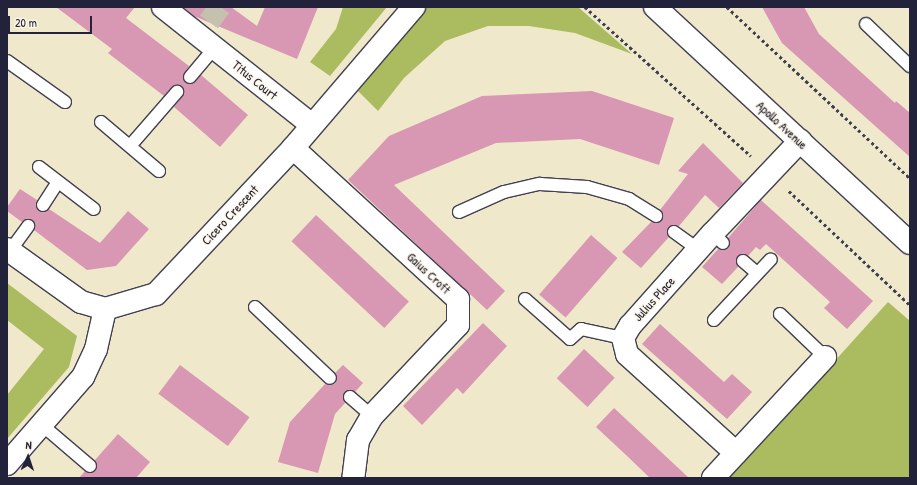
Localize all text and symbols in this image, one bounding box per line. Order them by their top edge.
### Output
scale bar [10,8,94,34]
text: 20 m [15,14,37,31]
street label: Titus Court [229,57,281,103]
street label: Apollo Avenue [753,97,811,153]
street label: Cicero Crescent [198,182,262,248]
street label: Gaius Croft [404,249,454,297]
street label: Julius Place [630,273,678,325]
north arrow [8,437,48,477]
text: N [25,438,32,452]

